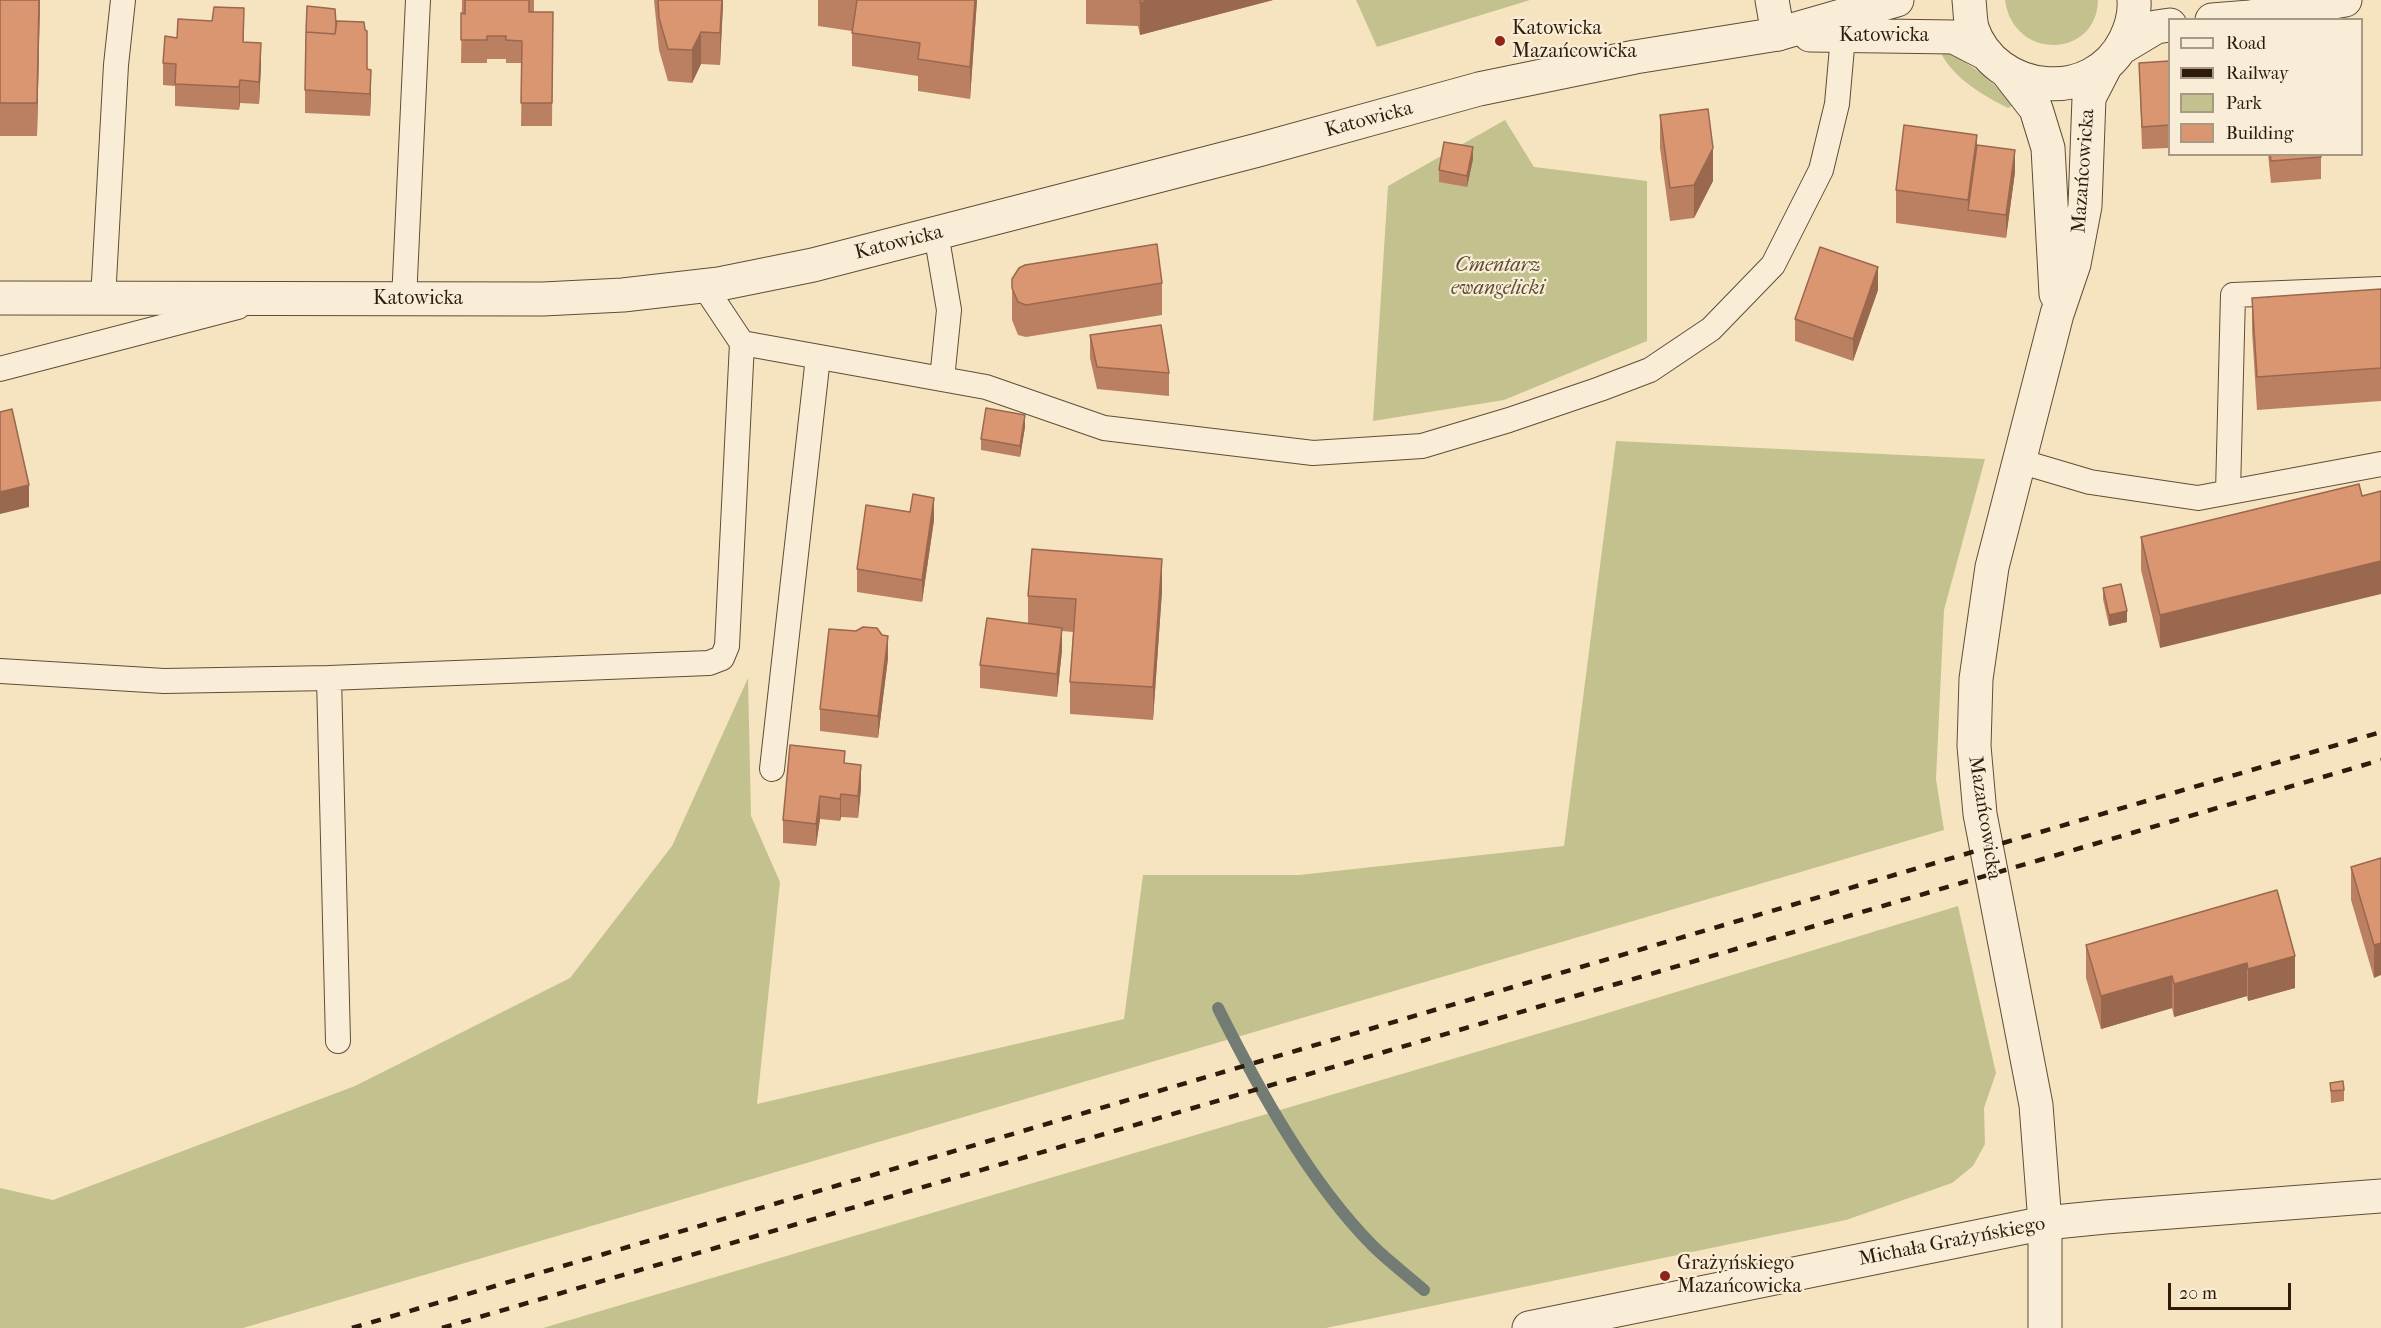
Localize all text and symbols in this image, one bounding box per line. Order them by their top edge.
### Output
place label: Katowicka Mazańcowicka [1512,17,1637,64]
legend [2168,18,2363,156]
street label: Katowicka [1839,24,1929,48]
text: Road [2226,33,2266,54]
marker: Katowicka Mazańcowicka [1493,34,1507,48]
text: Railway [2226,63,2289,84]
text: Park [2226,93,2262,114]
street label: Katowicka [1323,97,1415,143]
street label: Mazańcowicka [2068,108,2100,234]
text: Building [2226,123,2293,144]
street label: Katowicka [853,220,945,266]
park label: Cmentarz ewangelicki [1451,254,1545,301]
street label: Katowicka [373,287,463,311]
street label: Mazańcowicka [1962,755,2006,881]
street label: Michała Grażyńskiego [1857,1212,2047,1272]
place label: Grażyńskiego Mazańcowicka [1677,1252,1802,1299]
marker: Grażyńskiego Mazańcowicka [1658,1269,1672,1283]
scale bar [2171,1271,2294,1309]
text: 20 m [2179,1283,2217,1304]

